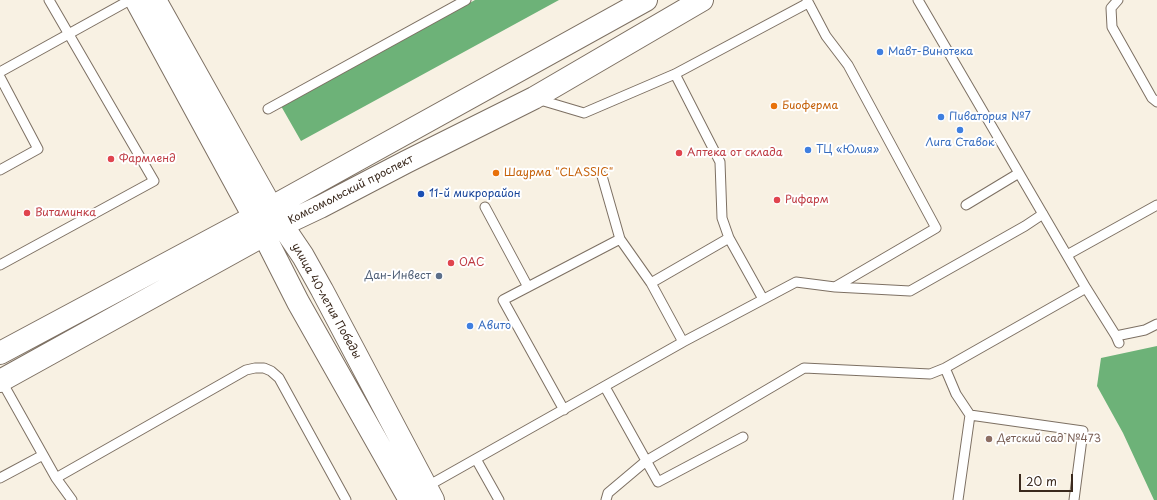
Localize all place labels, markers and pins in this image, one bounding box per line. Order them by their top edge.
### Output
place label: Мавт-Винотека [888,45,973,59]
marker: Мавт-Винотека [875,47,885,57]
place label: Биоферма [782,99,838,113]
marker: Биоферма [769,101,779,111]
place label: Пиватория №7 [949,110,1031,124]
marker: Пиватория №7 [936,112,946,122]
marker: Лига Ставок [955,125,965,135]
place label: Лига Ставок [925,136,995,150]
place label: ТЦ «Юлия» [816,143,879,157]
marker: ТЦ «Юлия» [803,145,813,155]
place label: Аптека от склада [687,146,783,160]
marker: Аптека от склада [674,148,684,158]
place label: Фармленд [119,152,176,166]
marker: Фармленд [106,154,116,164]
place label: Шаурма "CLASSIC" [504,166,613,180]
marker: Шаурма "CLASSIC" [491,168,501,178]
place label: 11-й микрорайон [429,187,520,201]
marker: 11-й микрорайон [416,189,426,199]
place label: Рифарм [785,193,829,207]
marker: Рифарм [772,195,782,205]
place label: Витаминка [35,206,96,220]
marker: Витаминка [22,208,32,218]
place label: ОАС [459,256,484,270]
marker: ОАС [446,258,456,268]
place label: Дан-Инвест [365,269,431,283]
marker: Дан-Инвест [434,271,444,281]
place label: Авито [478,319,511,333]
marker: Авито [465,321,475,331]
place label: Детский сад №473 [997,432,1101,446]
marker: Детский сад №473 [984,434,994,444]

